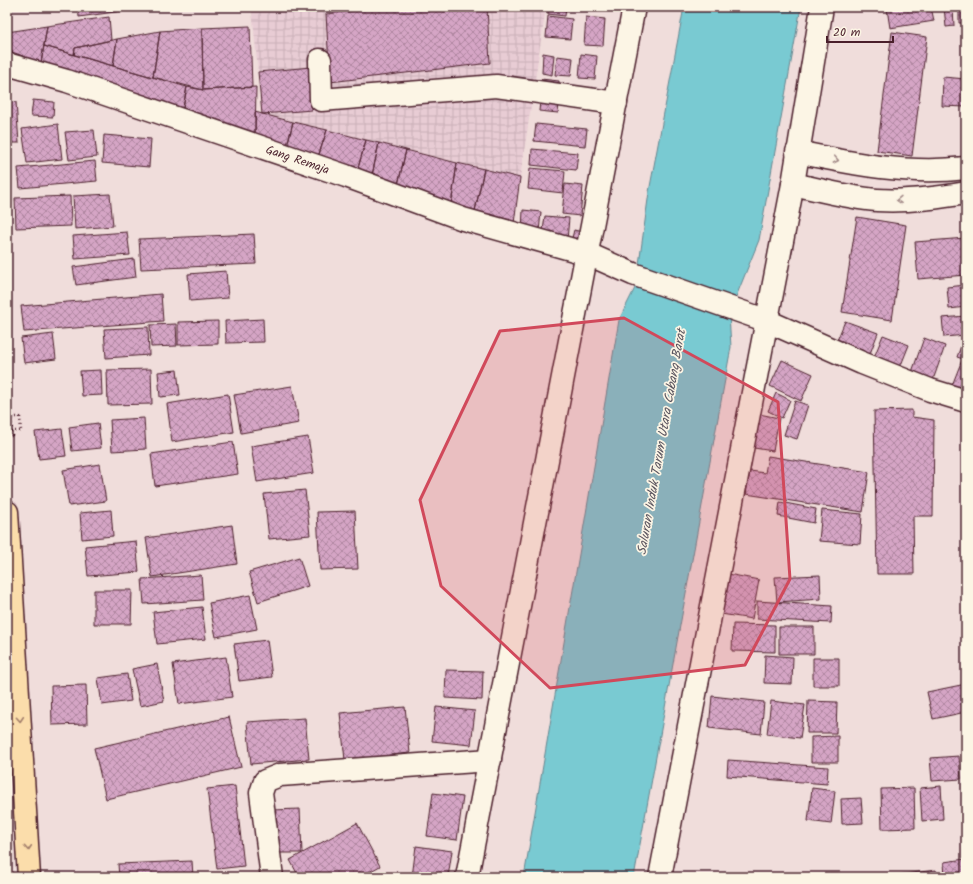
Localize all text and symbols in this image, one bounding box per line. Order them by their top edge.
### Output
scale bar [827,18,893,44]
text: 20 m [833,23,861,42]
street label: Gang Remaja [263,140,332,179]
one-way arrow [833,155,839,163]
one-way arrow [896,196,902,204]
water label: Saluran Induk Tarum Utara Cabang Barat [632,326,693,556]
one-way arrow [15,716,24,722]
one-way arrow [23,845,32,851]

